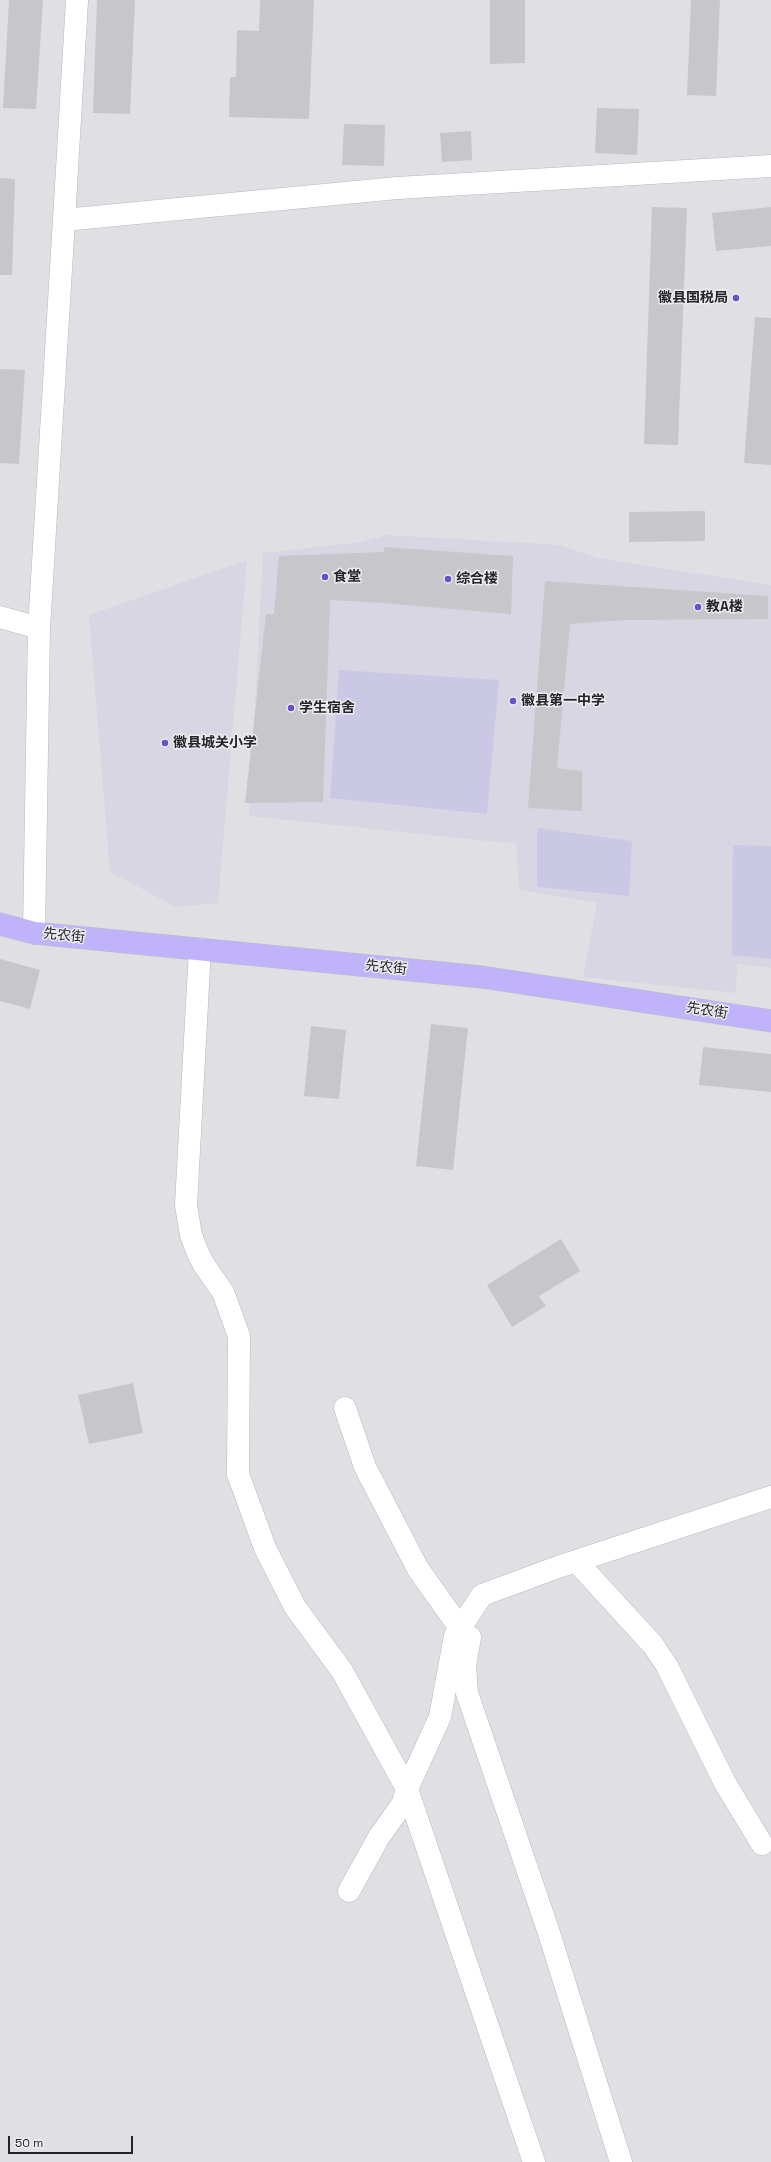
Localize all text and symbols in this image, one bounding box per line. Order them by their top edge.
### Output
place label: 徽县国税局 [658,290,728,306]
marker: 徽县国税局 [731,293,741,303]
place label: 食堂 [333,569,361,585]
place label: 综合楼 [456,571,498,587]
marker: 食堂 [320,572,330,582]
marker: 综合楼 [443,574,453,584]
place label: 教A楼 [706,599,743,615]
marker: 教A楼 [693,602,703,612]
place label: 徽县第一中学 [521,693,605,709]
marker: 徽县第一中学 [508,696,518,706]
place label: 学生宿舍 [299,700,355,716]
marker: 学生宿舍 [286,703,296,713]
place label: 徽县城关小学 [173,735,257,751]
marker: 徽县城关小学 [160,738,170,748]
street label: 先农街 [42,925,86,947]
street label: 先农街 [364,957,408,979]
street label: 先农街 [685,999,729,1023]
scale bar [10,2128,135,2154]
text: 50 m [15,2135,43,2151]

